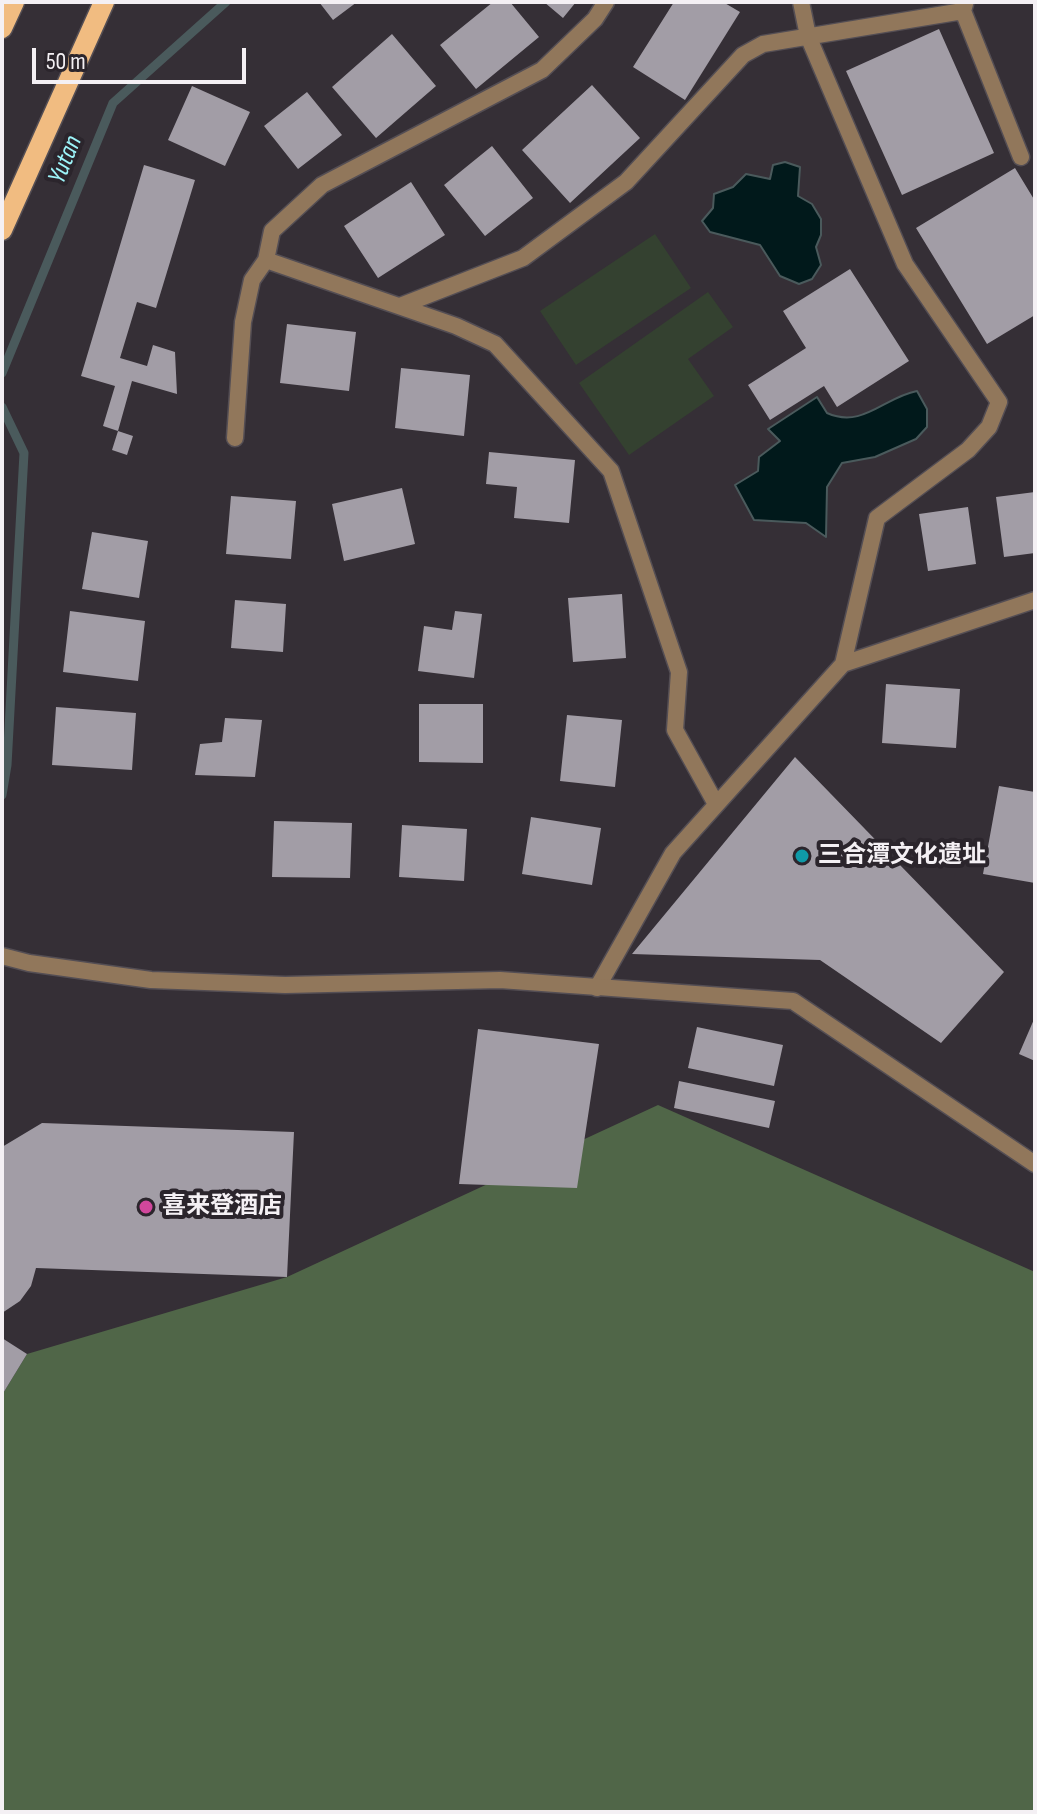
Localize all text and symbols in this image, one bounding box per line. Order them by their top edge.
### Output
scale bar [36,32,250,82]
text: 50 m [46,47,86,76]
water label: Yutan [42,131,90,189]
place label: 三合潭文化遗址 [818,842,986,870]
marker: 三合潭文化遗址 [793,847,811,865]
place label: 喜来登酒店 [162,1193,282,1221]
marker: 喜来登酒店 [137,1198,155,1216]

